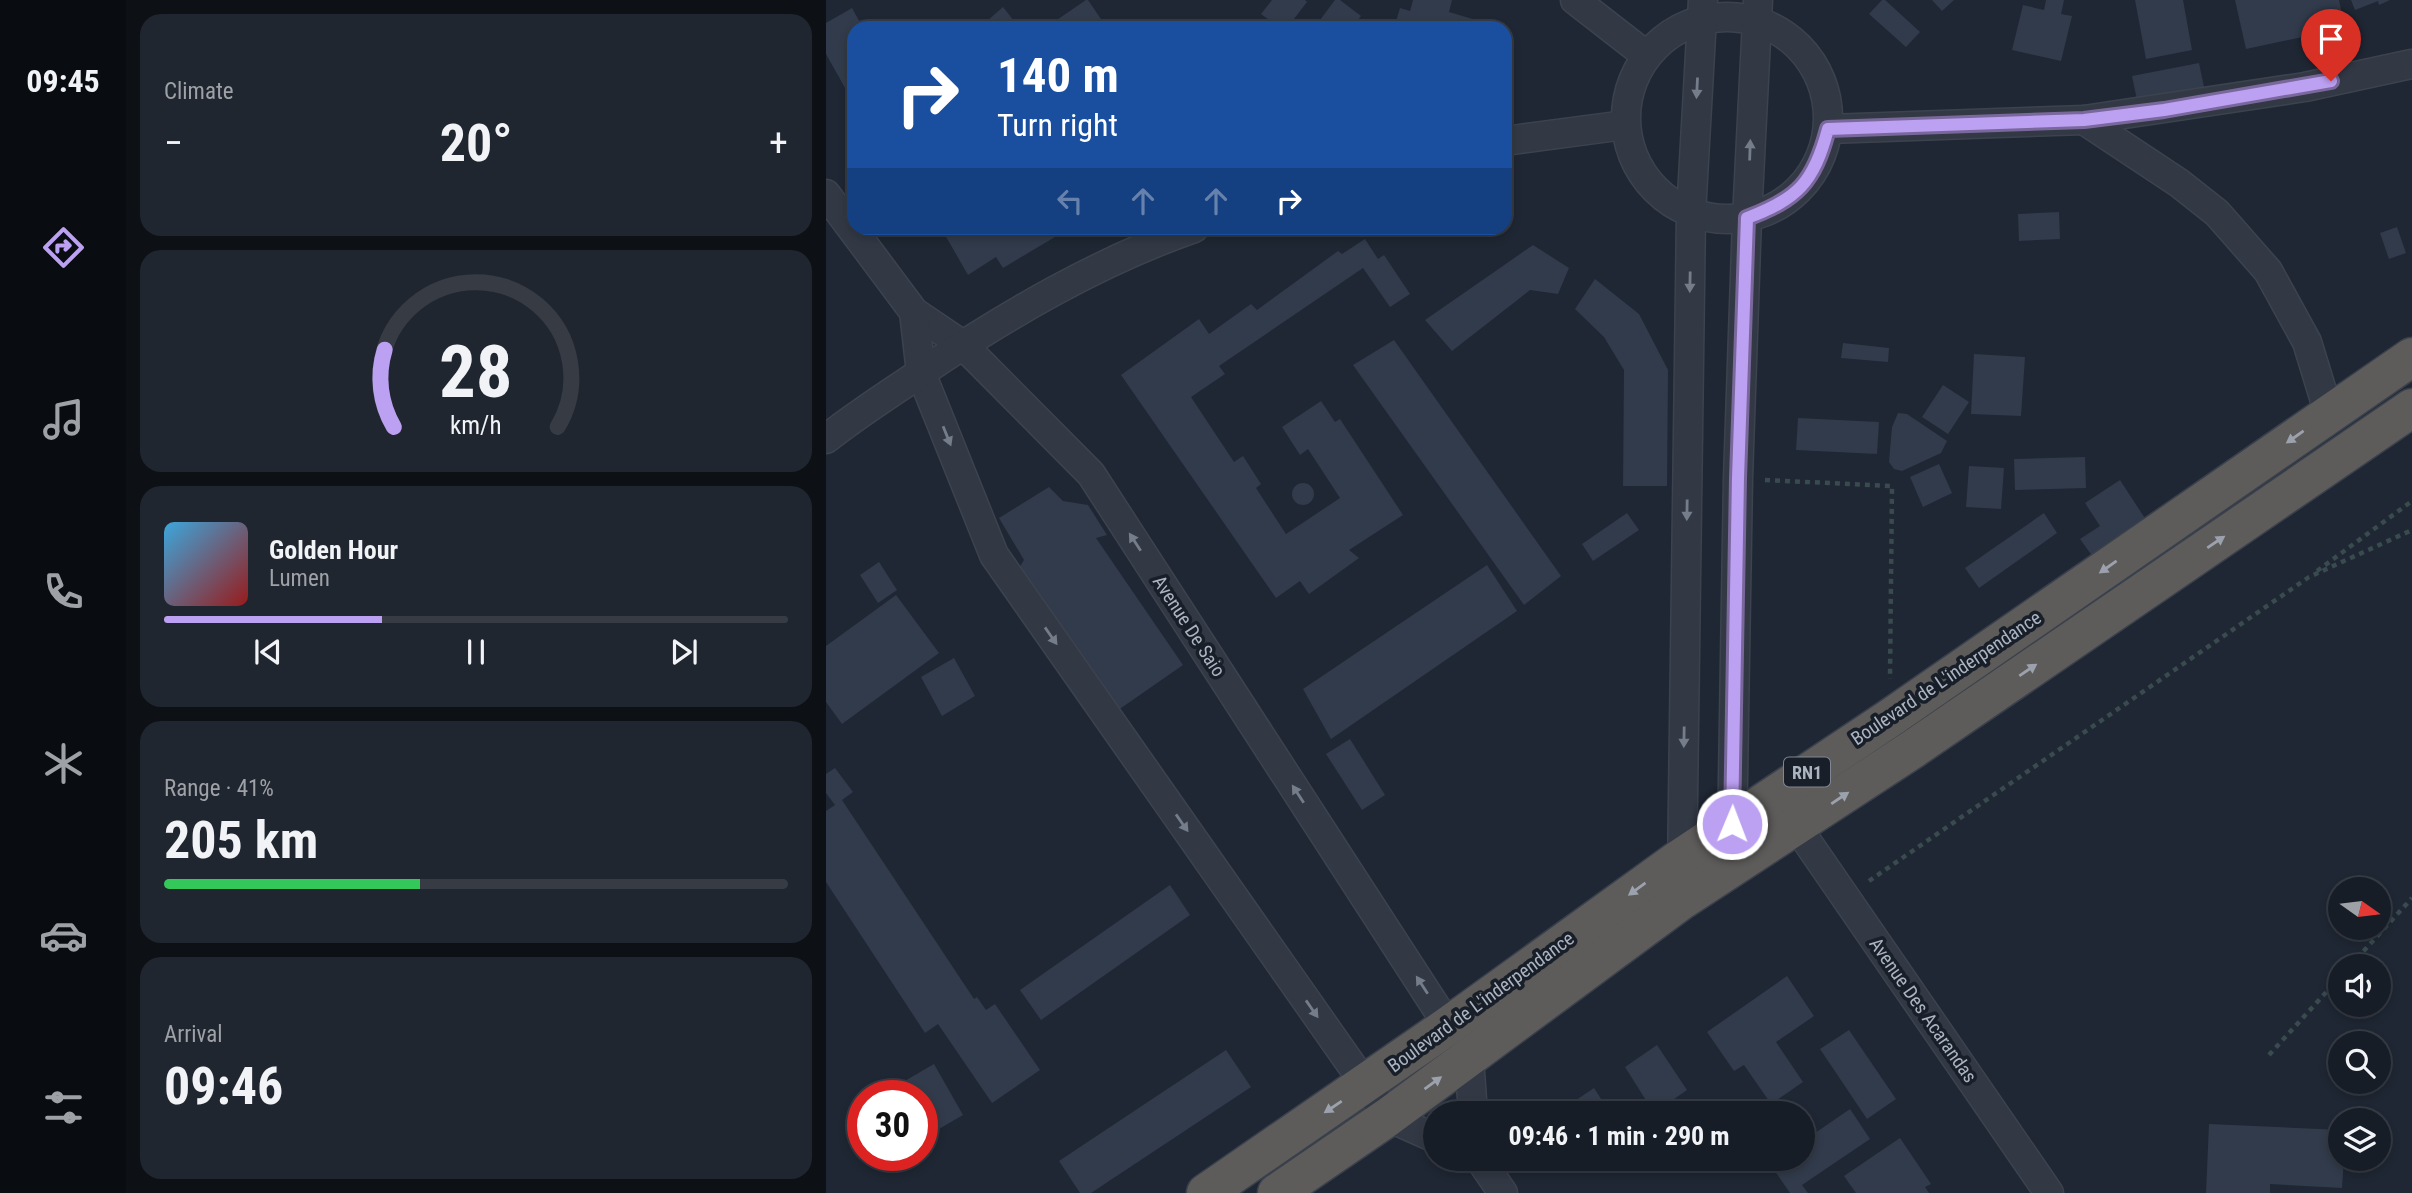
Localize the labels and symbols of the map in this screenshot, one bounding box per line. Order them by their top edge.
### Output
pin [2301,9,2361,81]
one-way arrow [1692,78,1703,100]
one-way arrow [1745,139,1756,161]
one-way arrow [1684,272,1696,294]
one-way arrow [941,426,952,447]
one-way arrow [2286,430,2304,444]
one-way arrow [1681,499,1693,521]
one-way arrow [1128,532,1141,551]
one-way arrow [2207,535,2225,549]
one-way arrow [2099,560,2117,574]
street label: Avenue De Saio [1148,571,1230,681]
street label: Boulevard de L'inderpendance [1847,606,2046,750]
one-way arrow [1044,627,1058,645]
one-way arrow [2019,663,2037,677]
one-way arrow [1678,727,1689,749]
road number: RN1 [1784,758,1830,786]
one-way arrow [1292,785,1305,804]
position arrow [1695,787,1769,861]
one-way arrow [1830,792,1849,805]
one-way arrow [1175,814,1189,832]
north arrow [2328,877,2390,940]
one-way arrow [1628,882,1647,896]
street label: Boulevard de L'inderpendance [1383,927,1579,1077]
street label: Avenue Des Acarandas [1864,933,1982,1087]
one-way arrow [1415,976,1428,995]
one-way arrow [1305,1000,1319,1018]
one-way arrow [1424,1077,1442,1091]
speed limit sign: 30 [847,1080,938,1171]
one-way arrow [1323,1100,1342,1113]

